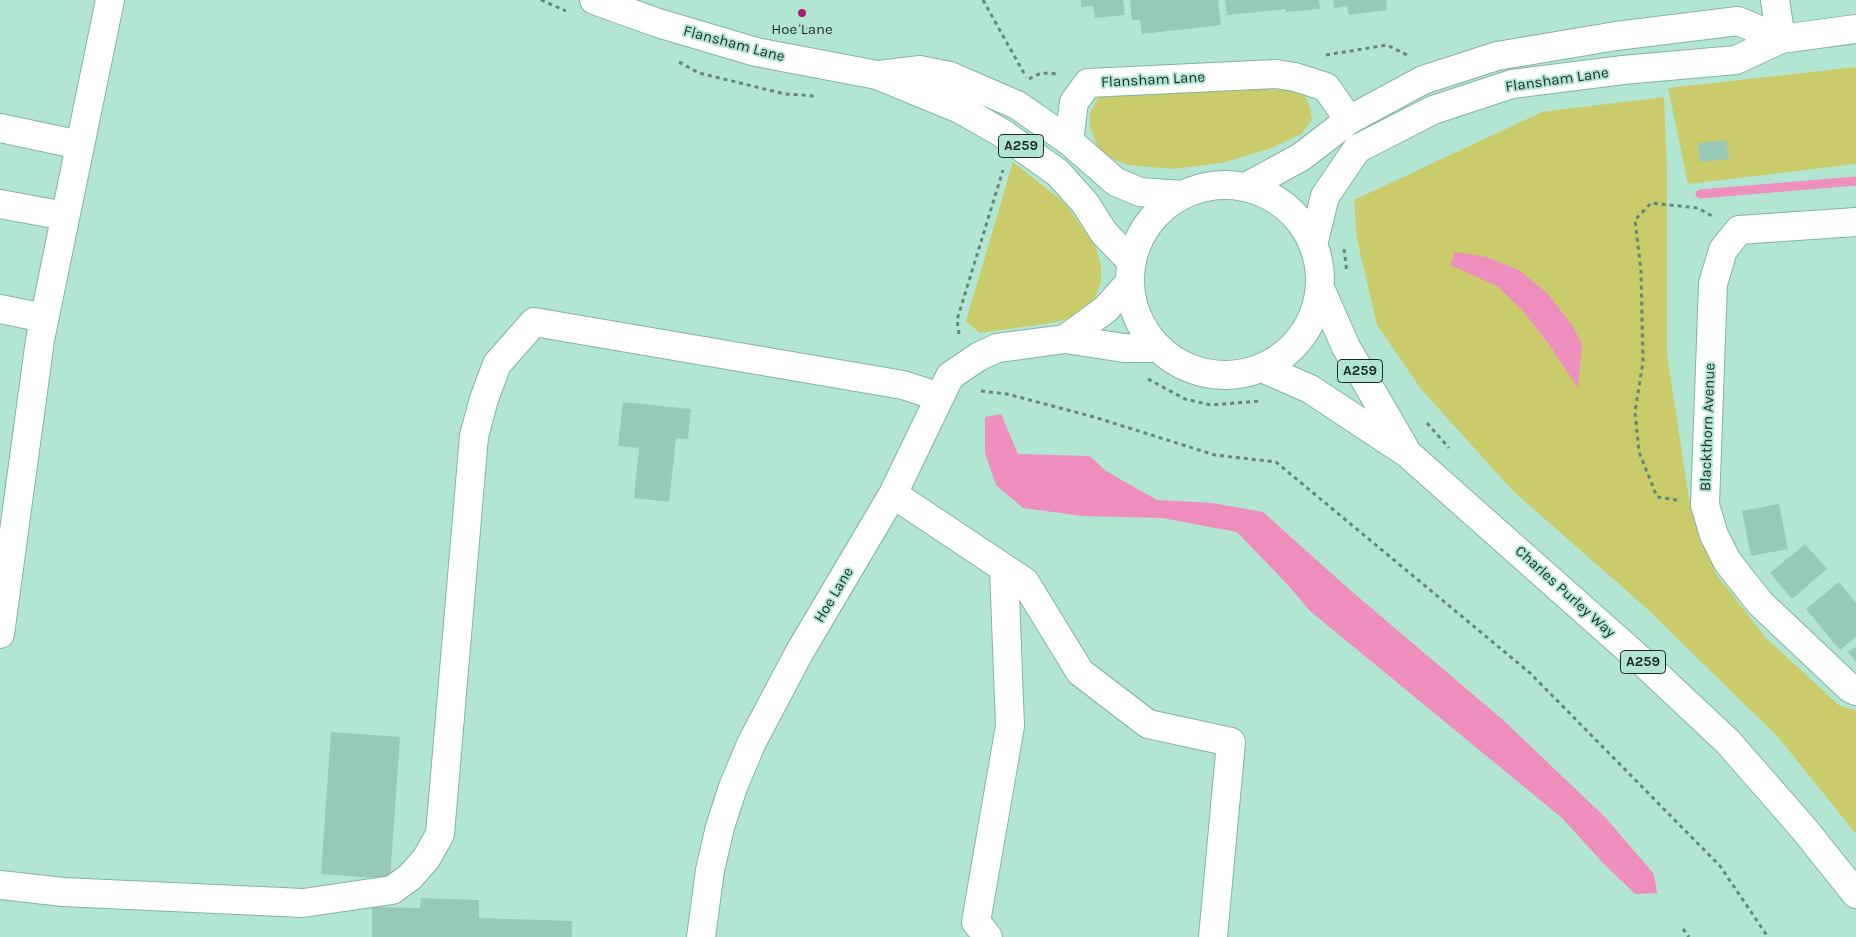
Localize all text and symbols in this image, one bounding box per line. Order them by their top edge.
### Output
marker: Hoe Lane [796,7,808,19]
place label: Hoe Lane [771,21,833,39]
street label: Flansham Lane [681,22,787,66]
street label: Flansham Lane [1504,64,1610,96]
street label: Flansham Lane [1101,68,1205,92]
road number: A259 [998,134,1044,158]
road number: A259 [1338,360,1382,382]
street label: Blackthorn Avenue [1697,363,1719,491]
street label: Charles Purley Way [1511,542,1619,642]
street label: Hoe Lane [810,564,858,626]
road number: A259 [1620,650,1666,674]

